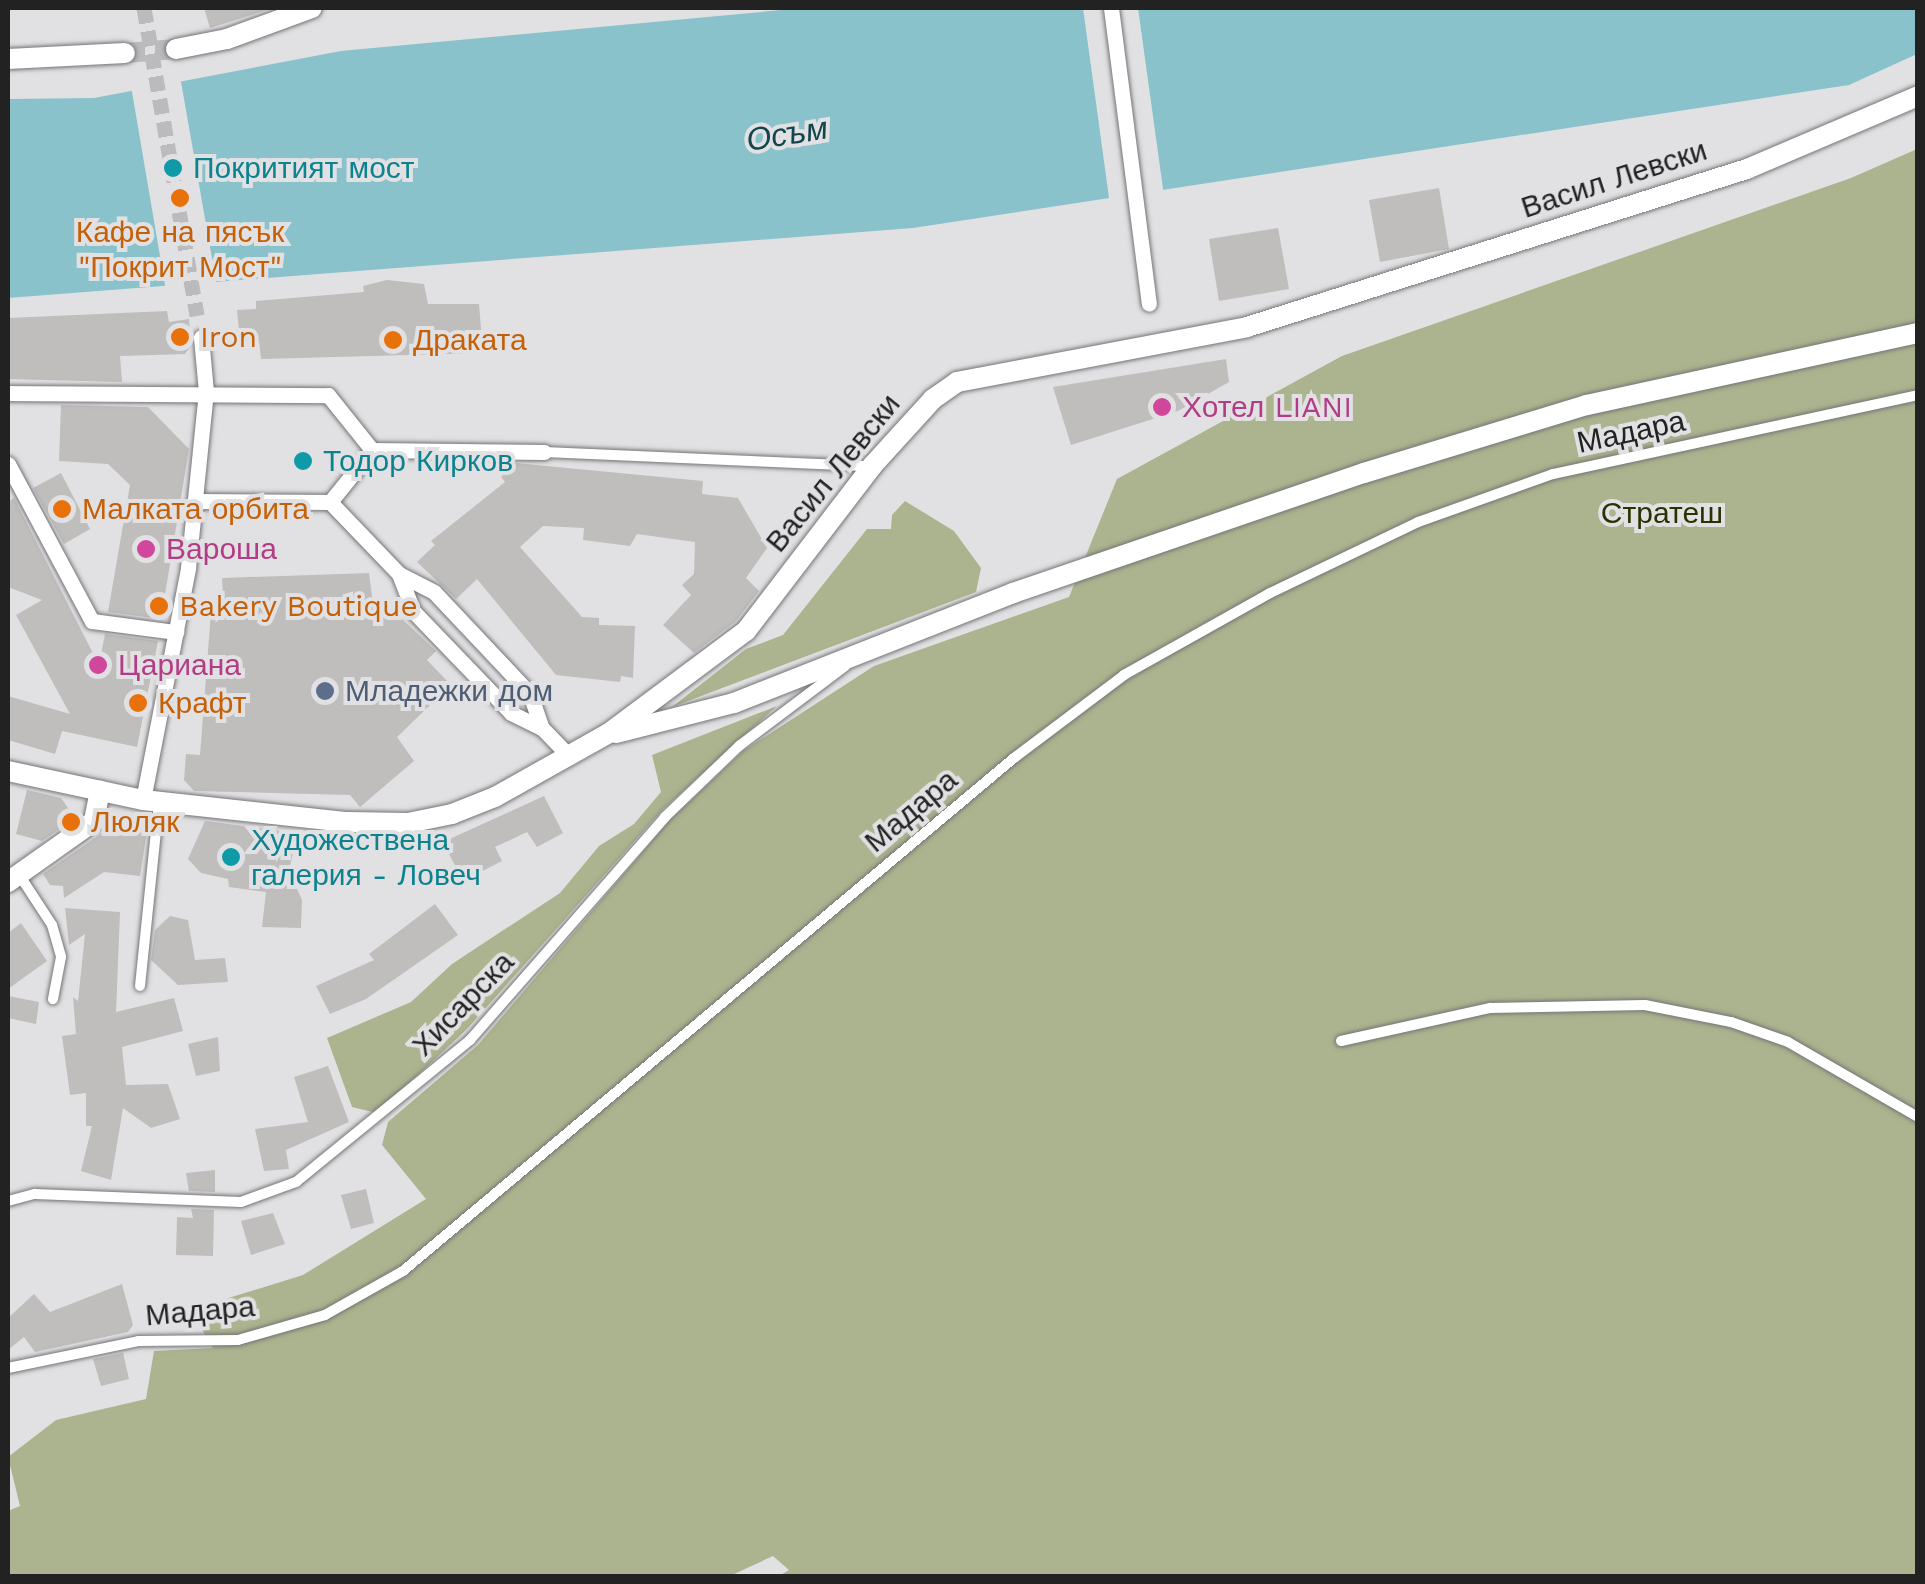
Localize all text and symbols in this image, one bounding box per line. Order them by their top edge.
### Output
water label: Осъм [744,109,830,159]
street label: Васил Левски [1517,132,1711,226]
place label: Покритият мост [193,150,415,186]
marker: Покритият мост [162,157,184,179]
marker: Кафе на пясък "Покрит Мост" [169,187,191,209]
place label: Кафе на пясък "Покрит Мост" [76,214,284,284]
place label: Iron [200,319,257,355]
place label: Драката [413,322,527,358]
marker: Iron [169,326,191,348]
marker: Драката [382,329,404,351]
street label: Васил Левски [758,387,908,559]
place label: Хотел LIANI [1182,389,1352,425]
marker: Хотел LIANI [1151,396,1173,418]
street label: Мадара [1574,403,1688,461]
place label: Тодор Кирков [323,443,513,479]
marker: Тодор Кирков [292,450,314,472]
place label: Малката орбита [82,491,309,527]
park label: Стратеш [1601,495,1723,531]
marker: Малката орбита [51,498,73,520]
place label: Вароша [166,531,277,567]
marker: Вароша [135,538,157,560]
place label: Bakery Boutique [179,588,419,624]
marker: Bakery Boutique [148,595,170,617]
place label: Цариана [118,647,241,683]
marker: Цариана [87,654,109,676]
place label: Младежки дом [345,673,553,709]
marker: Младежки дом [314,680,336,702]
place label: Крафт [158,685,247,721]
marker: Крафт [127,692,149,714]
street label: Мадара [857,762,965,860]
place label: Люляк [91,804,179,840]
marker: Люляк [60,811,82,833]
place label: Художествена галерия - Ловеч [251,822,481,892]
marker: Художествена галерия - Ловеч [220,846,242,868]
street label: Хисарска [405,945,521,1063]
street label: Мадара [144,1288,256,1334]

